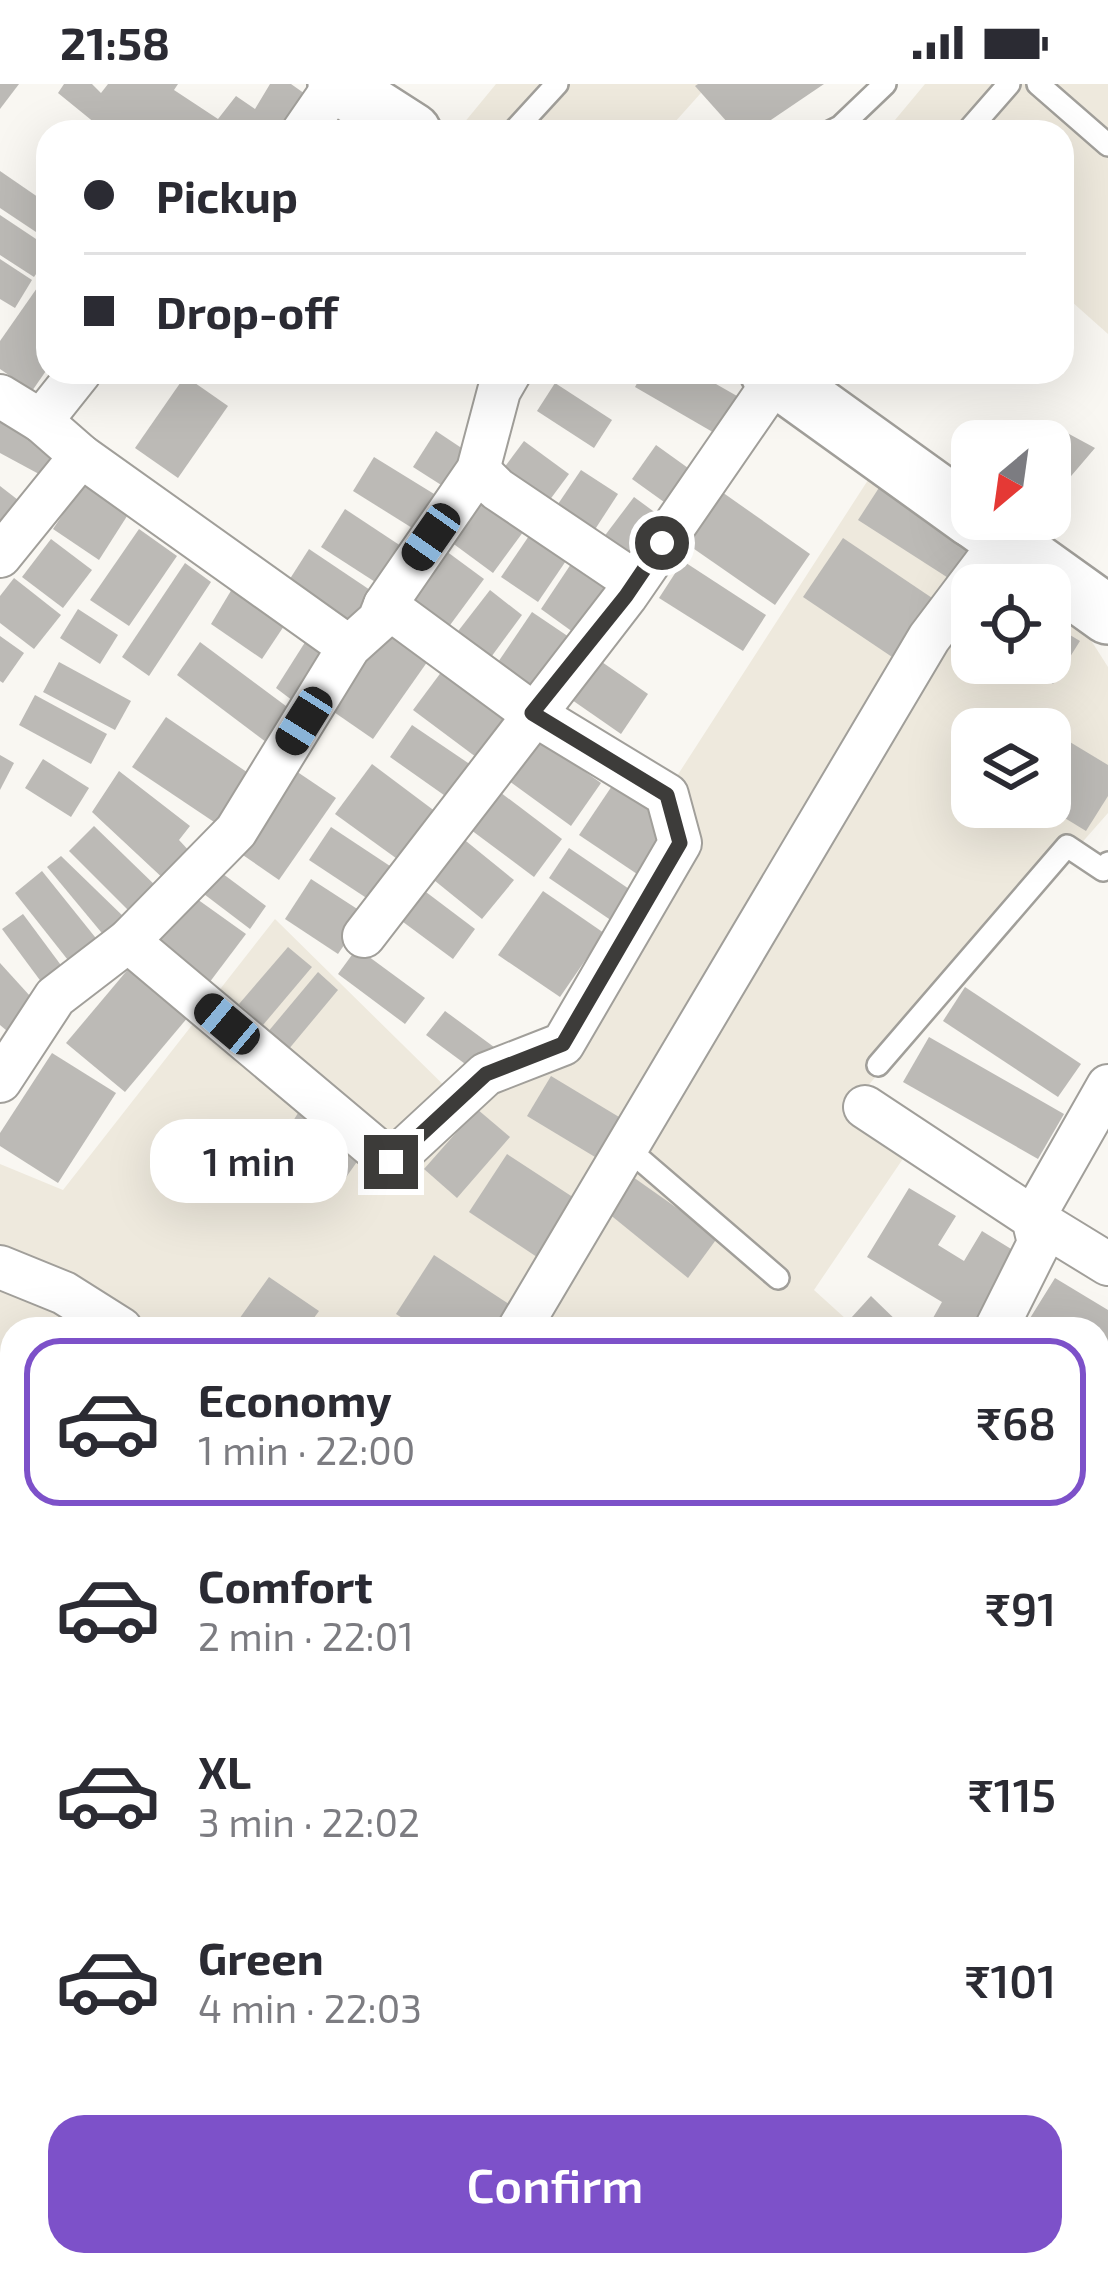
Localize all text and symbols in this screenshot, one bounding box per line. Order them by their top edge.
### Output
text: 21:58 [60,15,170,69]
text: Pickup [156,168,298,222]
text: Drop-off [156,284,338,338]
north arrow [951,420,1071,540]
map controls [951,420,1071,828]
car [396,497,466,577]
route start [635,516,689,570]
button: locate [951,564,1071,684]
car [270,681,338,761]
button: layers [951,708,1071,828]
car [188,987,266,1061]
callout: 1 min [151,1120,349,1204]
route end [364,1135,418,1189]
text: 1 min [203,1137,295,1184]
icon: car [54,1368,162,1476]
text: Economy [198,1372,392,1426]
text: ₹68 [976,1395,1056,1449]
text: 1 min · 22:00 [198,1426,415,1473]
icon: car [54,1554,162,1662]
text: Comfort [198,1558,373,1612]
text: ₹91 [985,1581,1056,1635]
text: 2 min · 22:01 [198,1612,414,1659]
icon: car [54,1740,162,1848]
text: XL [198,1744,251,1798]
text: ₹115 [968,1767,1056,1821]
text: 3 min · 22:02 [198,1798,420,1845]
icon: car [54,1926,162,2034]
text: Green [198,1930,324,1984]
text: ₹101 [964,1953,1056,2007]
text: 4 min · 22:03 [198,1984,422,2031]
button: Confirm [48,2115,1062,2253]

